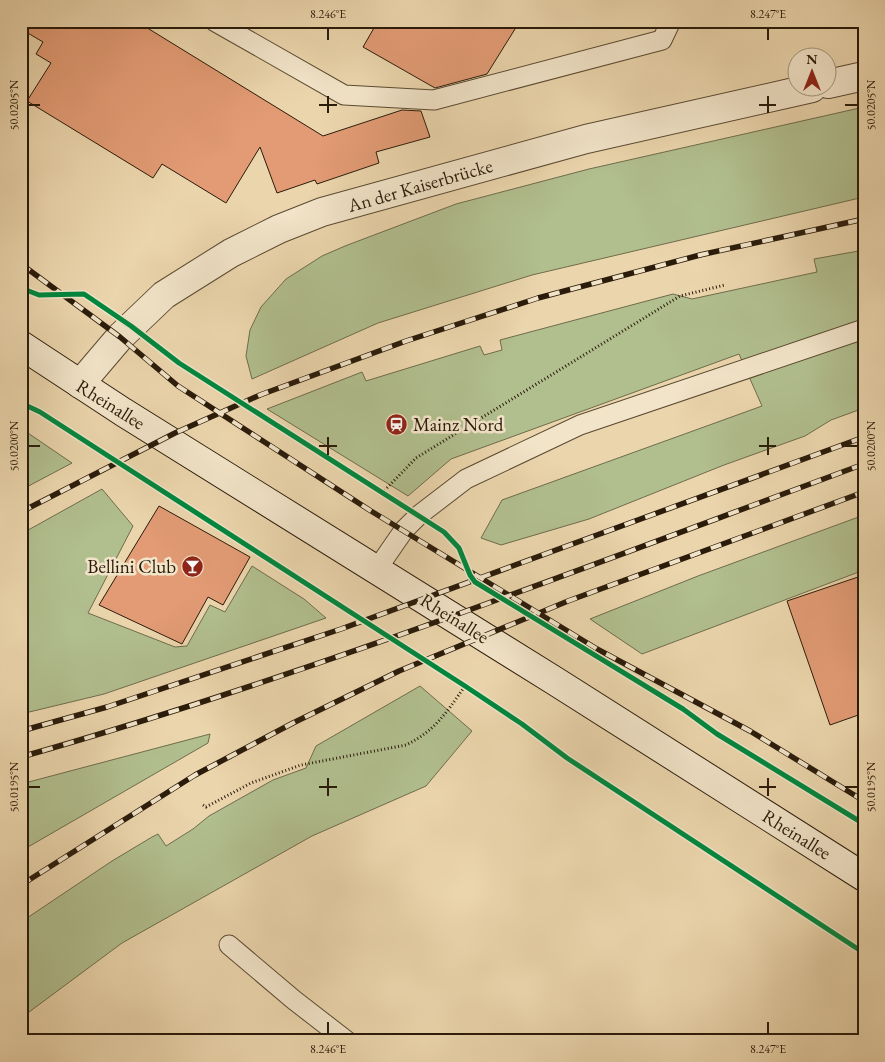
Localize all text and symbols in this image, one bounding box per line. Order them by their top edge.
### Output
text: 8.246°E [310,6,346,22]
text: 8.247°E [750,6,786,22]
north arrow [788,48,838,98]
text: N [806,50,818,68]
text: 50.0205°N [6,79,22,130]
text: 50.0205°N [863,79,879,130]
street label: An der Kaiserbrücke [344,153,495,218]
street label: Rheinallee [72,373,150,435]
station icon: Mainz Nord [385,412,409,436]
place label: Mainz Nord [413,412,504,437]
text: 50.0200°N [6,420,22,471]
text: 50.0200°N [863,420,879,471]
place label: Bellini Club [87,554,176,579]
bar icon: Bellini Club [180,554,204,578]
street label: Rheinallee [416,587,494,649]
text: 50.0195°N [6,761,22,812]
text: 50.0195°N [863,761,879,812]
street label: Rheinallee [758,803,836,865]
text: 8.246°E [310,1041,346,1057]
text: 8.247°E [750,1041,786,1057]

